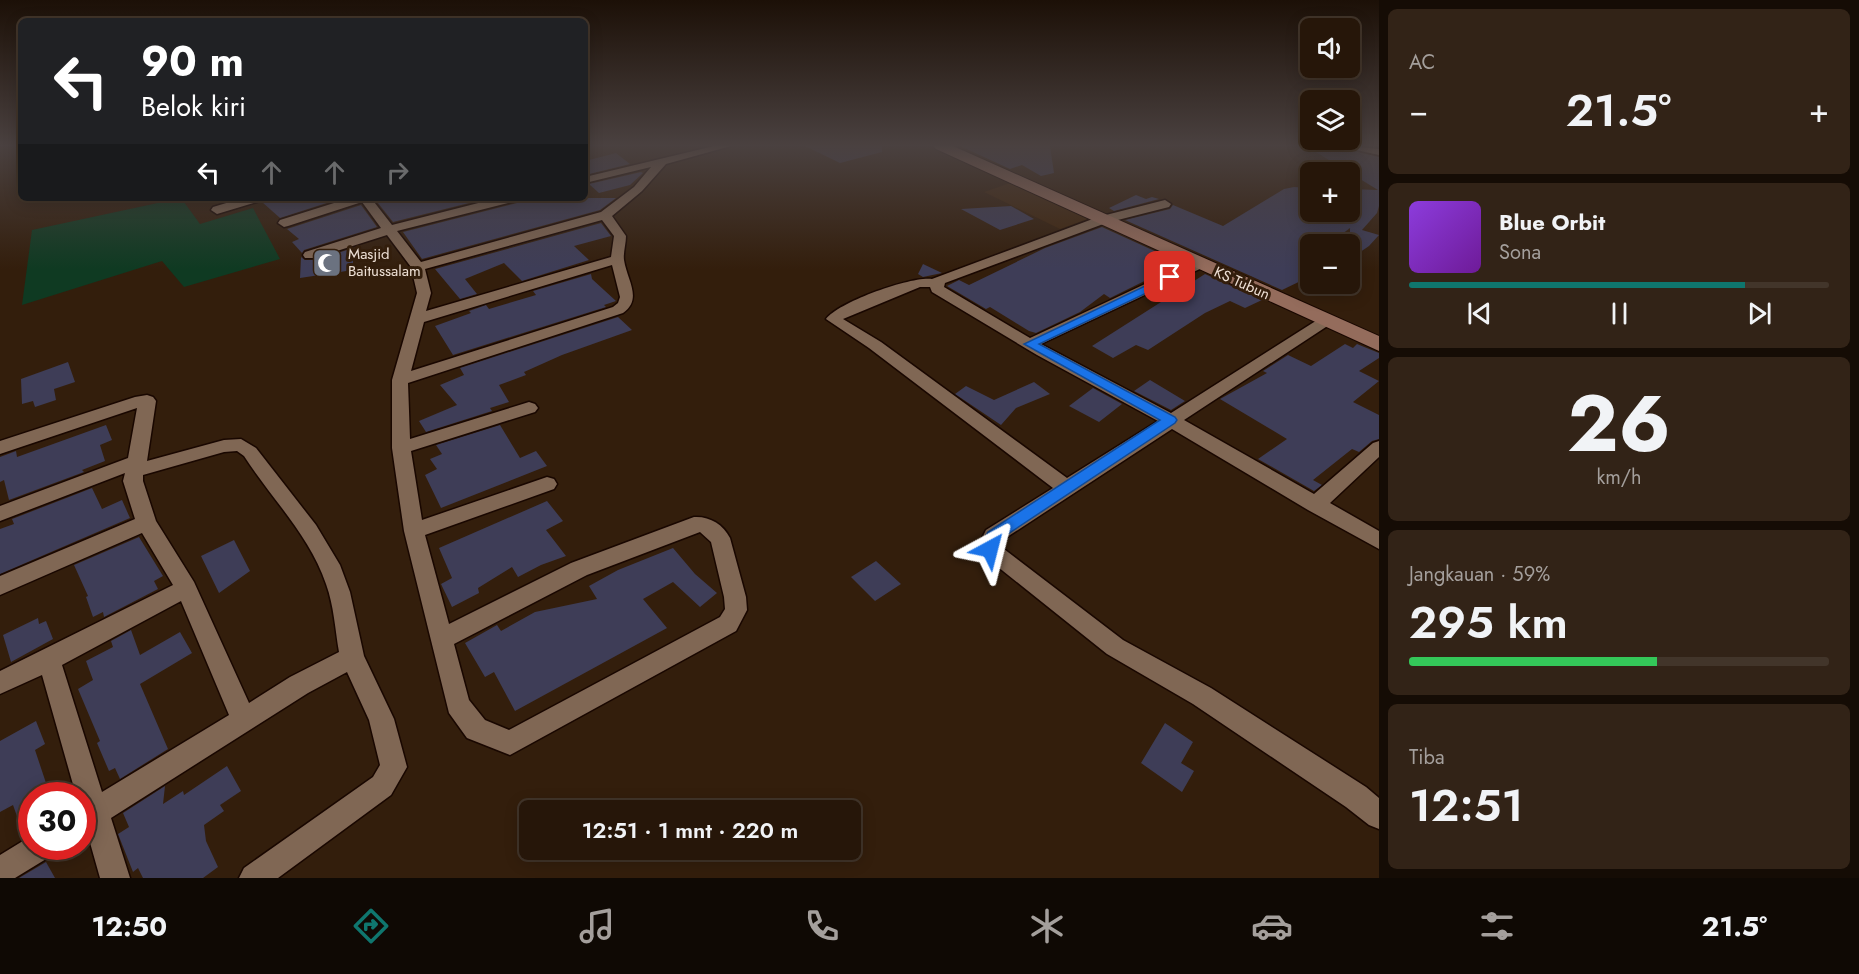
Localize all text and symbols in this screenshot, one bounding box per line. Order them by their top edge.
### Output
map controls [1300,18,1360,294]
button: sound [1300,18,1360,78]
text: 90 m [141,31,244,92]
icon: left [42,42,120,120]
text: AC [1409,48,1435,77]
text: 21.5° [1566,78,1671,143]
text: Belok kiri [141,87,246,126]
text: − [1409,87,1428,134]
text: + [1809,87,1829,134]
button: layers [1300,90,1360,150]
icon: left [192,156,225,189]
icon: ahead [255,156,288,189]
icon: ahead [318,156,351,189]
icon: right [381,156,414,189]
button: + [1300,162,1360,222]
text: Blue Orbit [1499,206,1605,238]
button: − [1300,234,1360,294]
text: Sona [1499,238,1541,267]
place label: Masjid Baitussalam [348,243,421,282]
mosque icon: Masjid Baitussalam [311,247,343,279]
pin [1144,251,1195,302]
icon: arrive [1153,260,1186,293]
street label: KS Tubun [1211,261,1273,305]
icon: previous [1463,297,1496,330]
icon: pause [1603,297,1636,330]
icon: next [1743,297,1776,330]
text: 26 [1567,368,1671,480]
text: km/h [1596,463,1642,492]
position arrow [958,517,1022,581]
text: Jangkauan · 59% [1409,560,1550,589]
text: 295 km [1409,590,1568,655]
text: Tiba [1409,743,1445,772]
text: 12:51 [1409,773,1524,838]
speed limit sign: 30 [18,782,96,860]
text: 12:51 · 1 mnt · 220 m [582,814,798,846]
icon: directions [350,905,392,947]
icon: music [576,905,618,947]
icon: phone [801,905,843,947]
icon: climate [1026,905,1068,947]
icon: car [1251,905,1293,947]
icon: filters [1476,905,1518,947]
text: 12:50 [92,907,167,946]
text: 21.5° [1702,907,1767,946]

